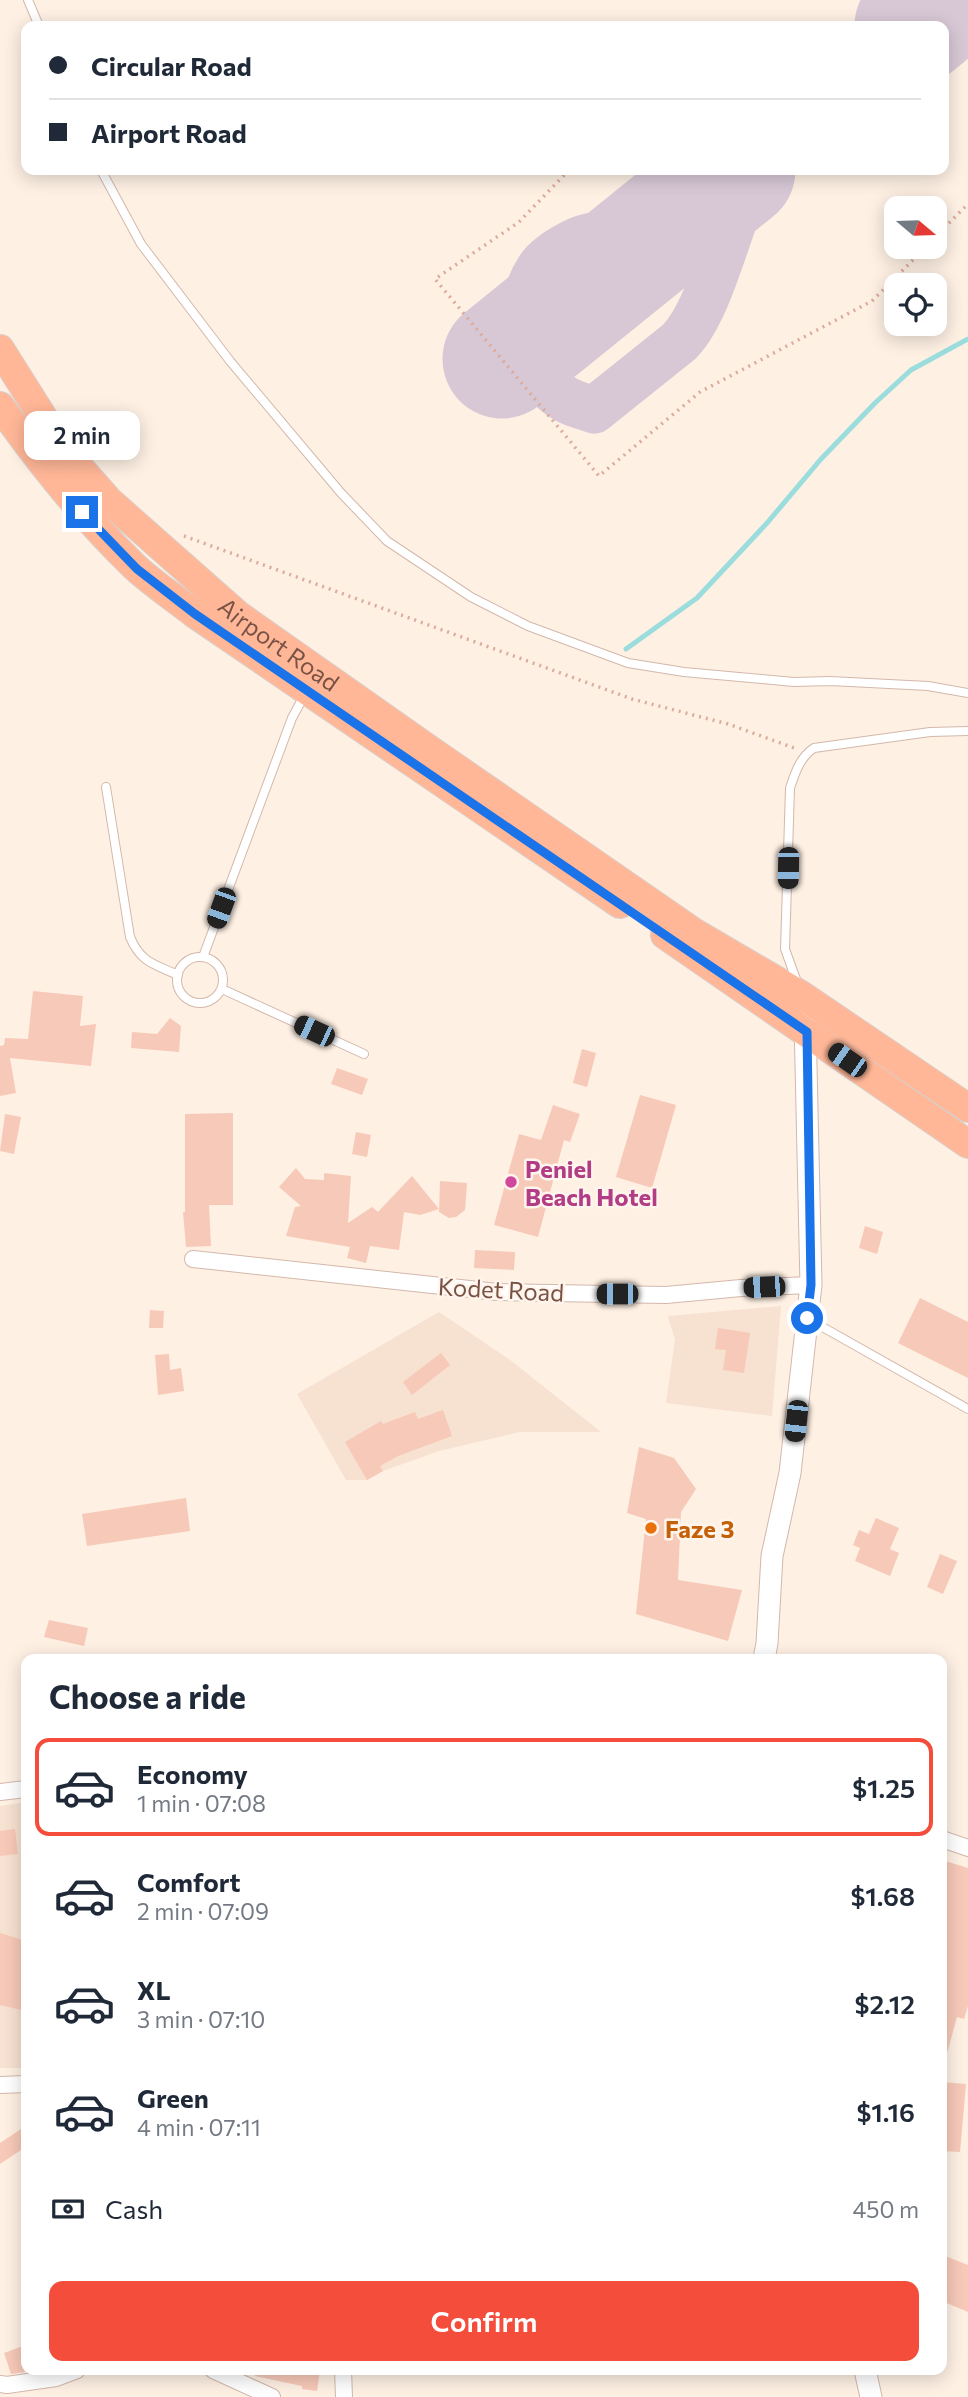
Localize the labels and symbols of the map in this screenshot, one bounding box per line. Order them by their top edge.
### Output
north arrow [884,196,947,259]
callout: 2 min [24,410,140,460]
route end [66,496,98,528]
street label: Airport Road [213,591,345,696]
car [778,847,799,889]
car [204,885,239,931]
car [291,1013,338,1049]
car [824,1039,871,1081]
place label: Peniel Beach Hotel [525,1154,658,1211]
marker: Peniel Beach Hotel [503,1174,519,1190]
street label: Kodet Road [437,1271,565,1307]
car [743,1276,786,1298]
car [597,1284,639,1305]
route start [791,1302,823,1334]
car [784,1399,809,1443]
place label: Faze 3 [665,1514,735,1543]
marker: Faze 3 [643,1520,659,1536]

